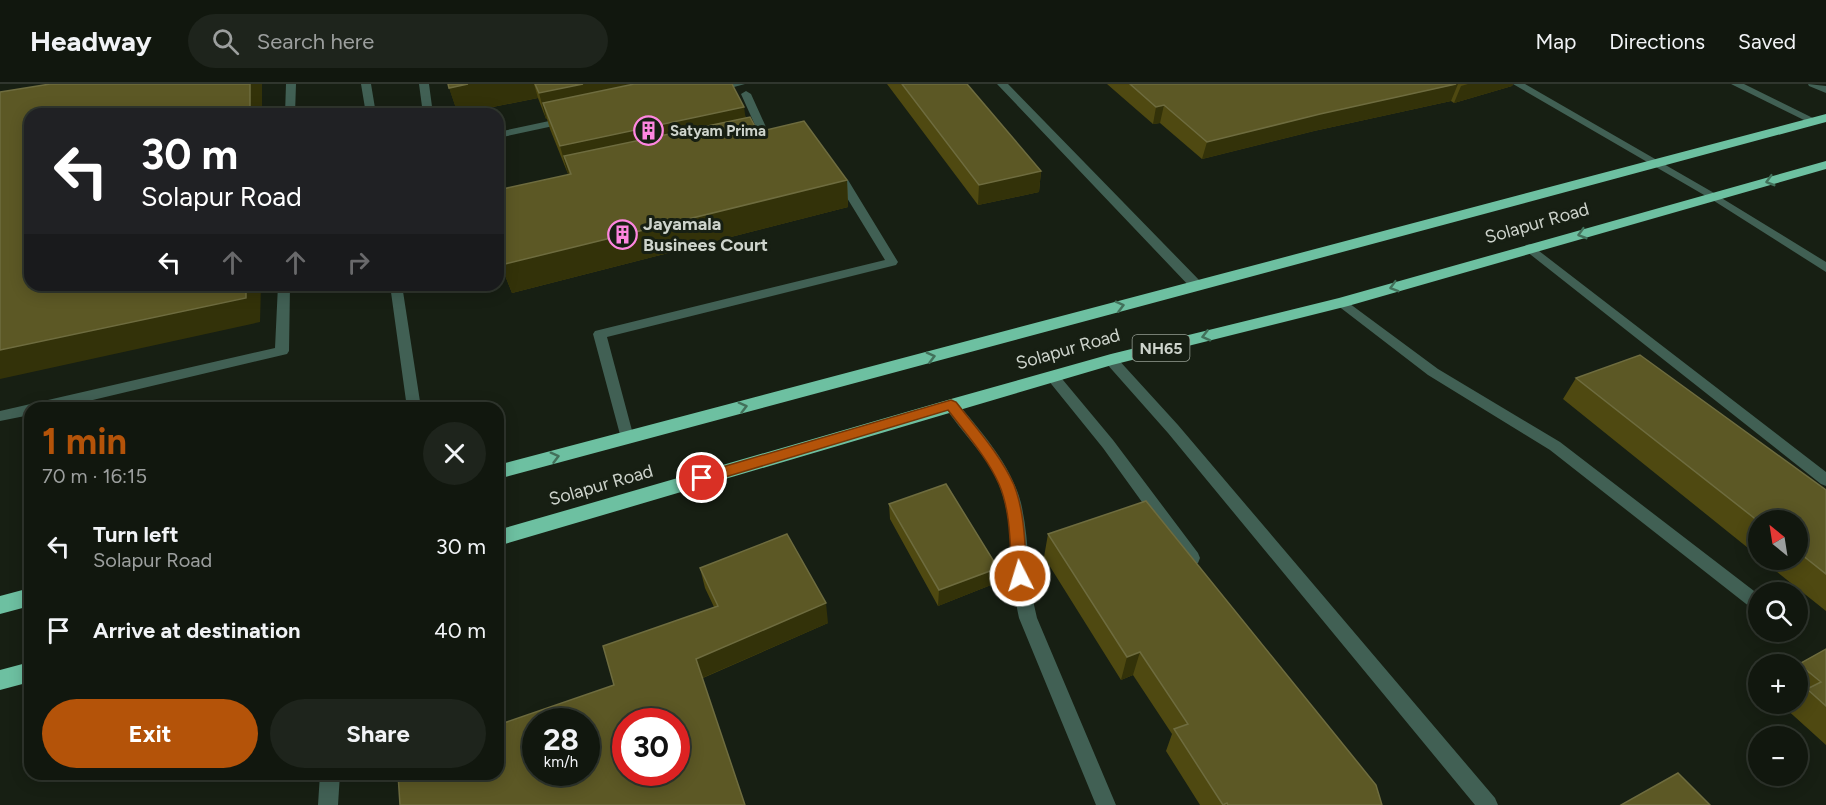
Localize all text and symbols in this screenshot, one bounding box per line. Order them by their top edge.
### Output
search box [188,14,608,68]
text: Headway [30,24,152,58]
icon: search [209,25,242,58]
text: Search here [257,28,374,55]
text: Map [1535,29,1576,54]
text: Directions [1609,29,1705,54]
text: Saved [1738,29,1796,54]
building icon: Satyam Prima [633,115,665,147]
place label: Satyam Prima [670,122,766,140]
text: 30 m [141,129,238,180]
icon: left [42,132,120,210]
one-way arrow [1765,174,1776,186]
text: Solapur Road [141,180,302,213]
street label: Solapur Road [1482,198,1592,248]
place label: Jayamala Businees Court [643,213,768,256]
building icon: Jayamala Businees Court [606,218,638,250]
one-way arrow [1577,227,1588,239]
icon: left [153,246,186,279]
icon: ahead [216,246,249,279]
icon: ahead [279,246,312,279]
icon: right [342,246,375,279]
one-way arrow [1389,280,1400,292]
one-way arrow [1115,301,1125,314]
street label: Solapur Road [1013,324,1123,374]
one-way arrow [1201,329,1211,342]
road number: NH65 [1132,335,1190,361]
one-way arrow [926,351,936,364]
one-way arrow [737,402,748,414]
text: 1 min [42,420,127,463]
button: close [423,422,486,485]
one-way arrow [549,452,559,464]
pin [676,452,727,503]
street label: Solapur Road [546,460,656,510]
icon: arrive [685,461,718,494]
text: 70 m · 16:15 [42,464,147,488]
north arrow [1748,510,1808,570]
map controls [1748,510,1808,786]
text: Turn left [93,521,179,548]
icon: left [42,530,75,563]
text: 30 m [436,533,486,560]
position arrow [988,544,1052,608]
text: Solapur Road [93,548,212,572]
button: search [1748,582,1808,642]
icon: arrive [42,614,75,647]
text: Arrive at destination [93,617,301,644]
text: 40 m [434,617,486,644]
button: + [1748,654,1808,714]
button: Exit [42,699,258,768]
button: Share [270,699,486,768]
speed limit sign: 30 [612,708,690,786]
text: 28 [543,721,579,758]
button: − [1748,726,1808,786]
text: km/h [544,753,578,771]

